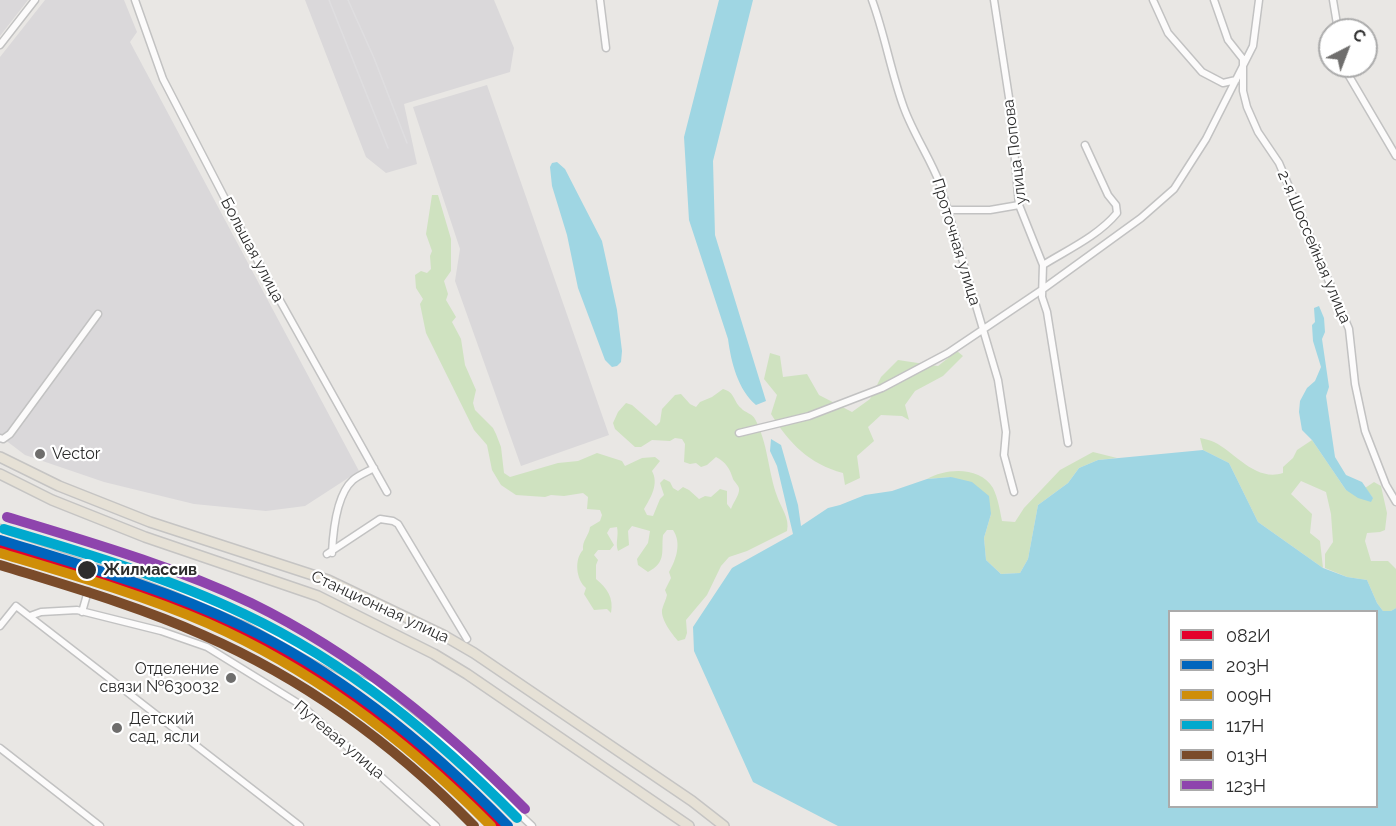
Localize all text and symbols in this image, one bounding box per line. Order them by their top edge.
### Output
north arrow [1318,18,1378,78]
text: С [1349,25,1369,46]
street label: улица Попова [999,98,1031,206]
street label: 2-я Шоссейная улица [1273,168,1355,326]
street label: Проточная улица [928,176,984,308]
street label: Большая улица [216,194,288,306]
place label: Vector [52,444,100,464]
marker: Vector [33,447,47,461]
marker: Жилмассив [76,559,98,581]
place label: Жилмассив [103,560,197,580]
street label: Станционная улица [308,567,452,647]
legend [1168,610,1378,808]
text: 082И [1226,625,1271,646]
text: 203Н [1226,655,1269,676]
place label: Отделение связи №630032 [100,659,219,697]
marker: Отделение связи №630032 [224,671,238,685]
text: 009Н [1226,685,1272,706]
street label: Путевая улица [290,697,388,783]
place label: Детский сад, ясли [129,709,199,747]
text: 117Н [1226,715,1264,736]
marker: Детский сад, ясли [110,721,124,735]
text: 013Н [1226,745,1268,766]
text: 123Н [1226,775,1266,796]

